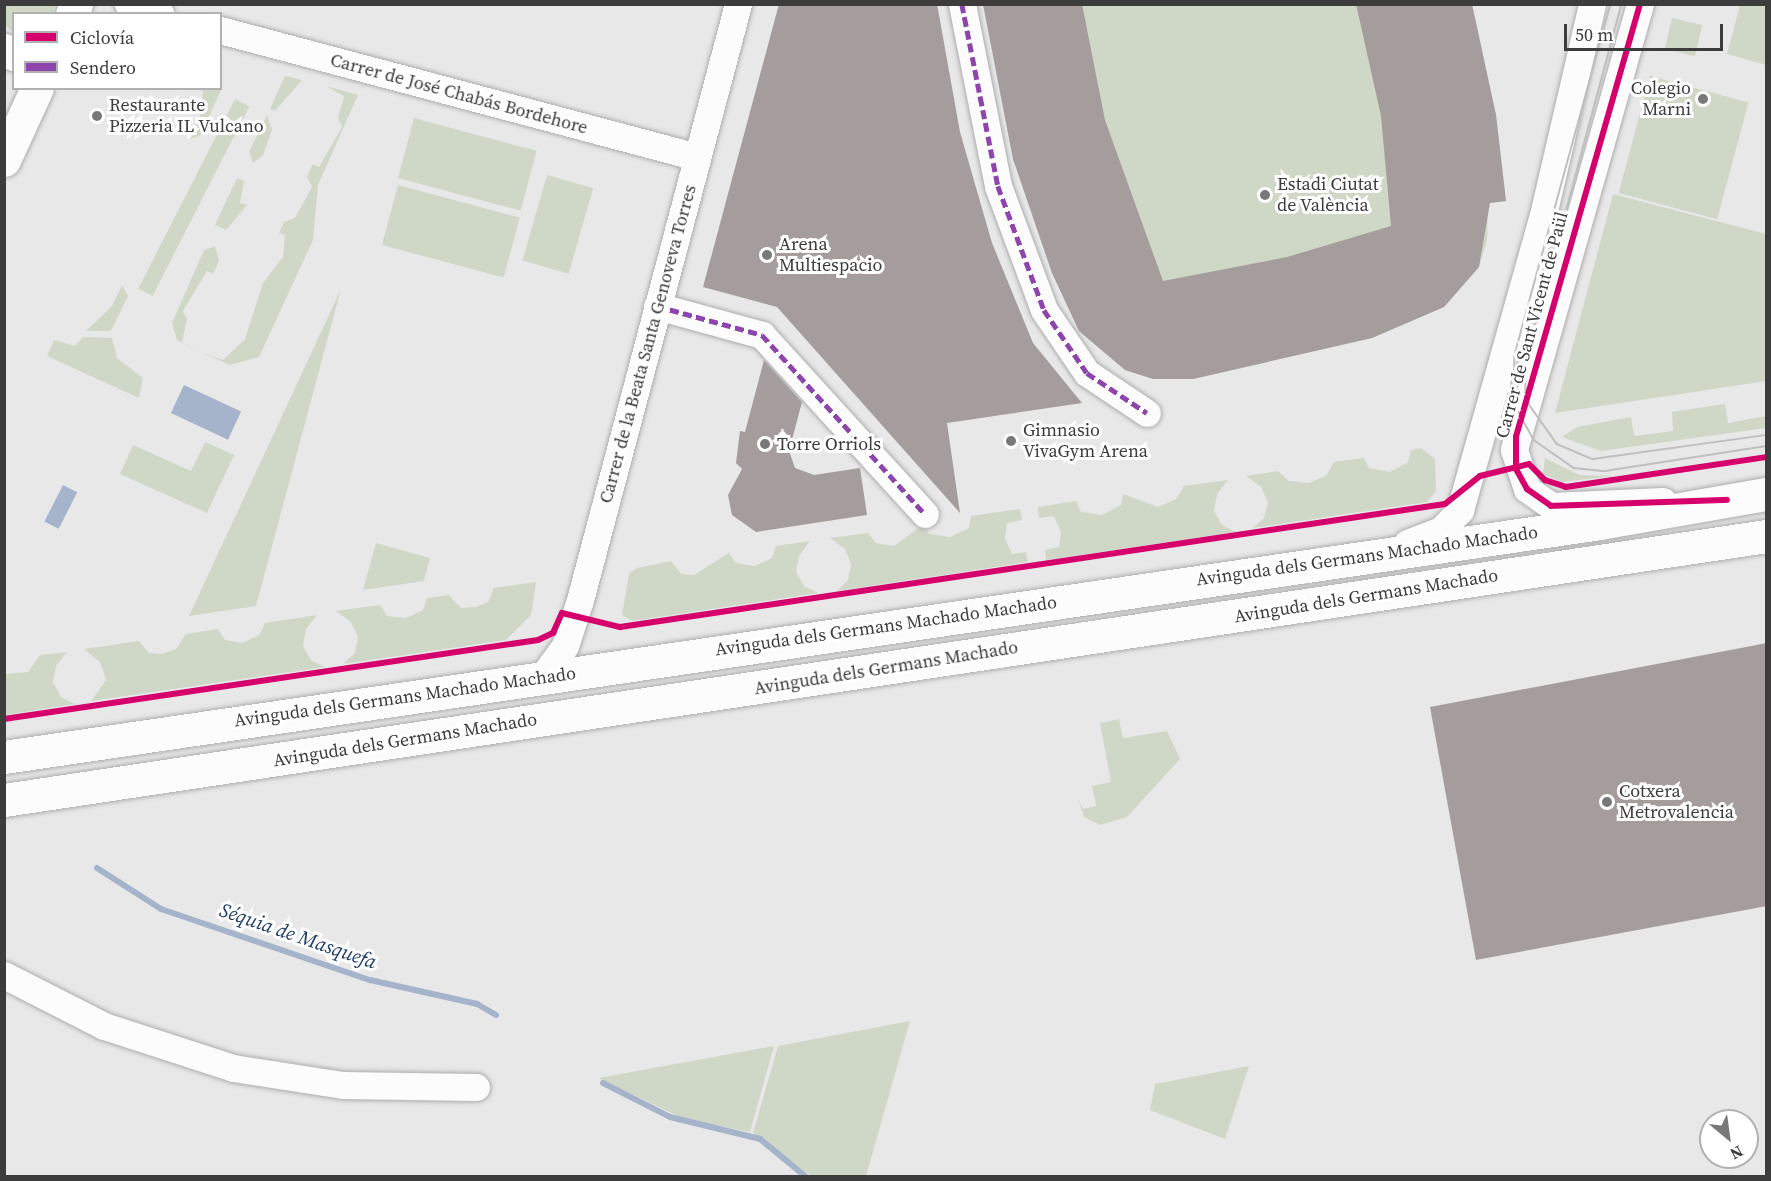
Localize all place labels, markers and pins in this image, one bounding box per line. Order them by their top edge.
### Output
place label: Colegio Marni [1631,78,1691,121]
marker: Colegio Marni [1696,92,1710,106]
place label: Restaurante Pizzeria IL Vulcano [109,95,264,138]
marker: Restaurante Pizzeria IL Vulcano [90,109,104,123]
place label: Estadi Ciutat de València [1277,174,1379,216]
marker: Estadi Ciutat de València [1258,188,1272,202]
place label: Arena Multiespacio [779,234,882,276]
marker: Arena Multiespacio [760,248,774,262]
place label: Gimnasio VivaGym Arena [1023,420,1148,462]
place label: Torre Orriols [777,433,881,455]
marker: Gimnasio VivaGym Arena [1004,434,1018,448]
marker: Torre Orriols [758,437,772,451]
place label: Cotxera Metrovalencia [1619,781,1734,824]
marker: Cotxera Metrovalencia [1600,795,1614,809]

